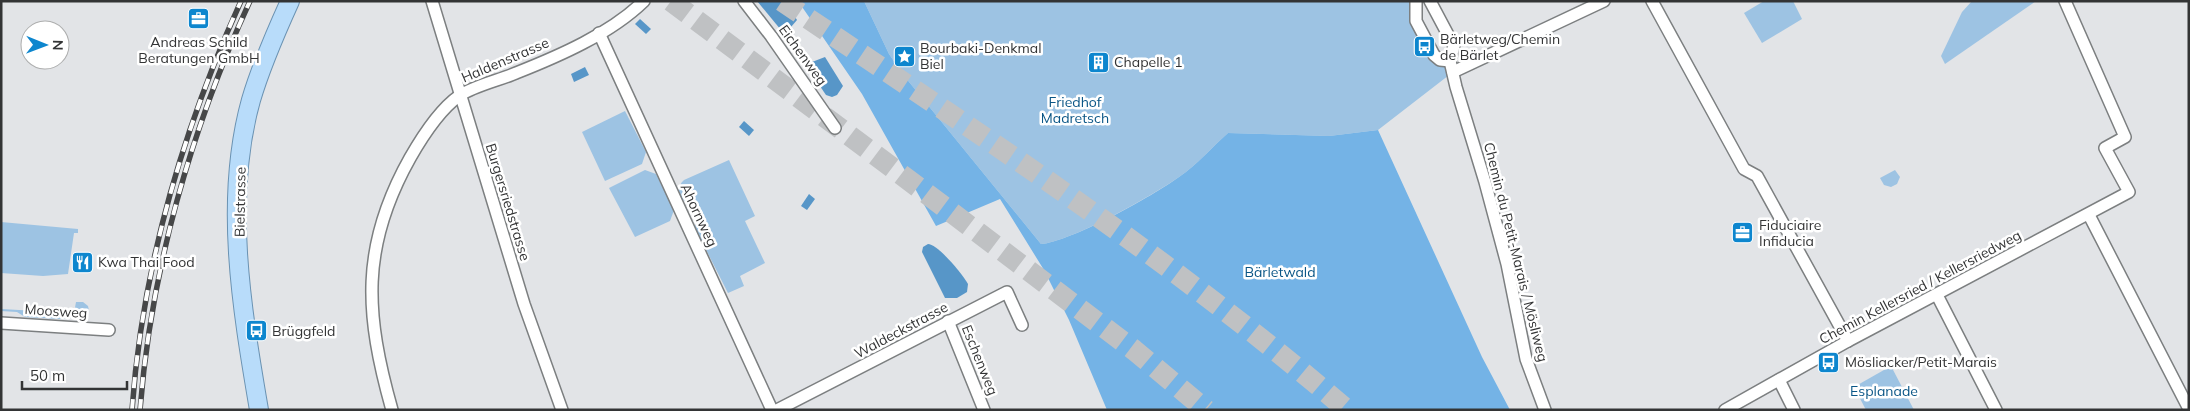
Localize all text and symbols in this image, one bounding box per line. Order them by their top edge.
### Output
office icon: Andreas Schild Beratungen GmbH [187,7,211,31]
north arrow [20,20,70,70]
street label: Eichenweg [775,21,831,89]
place label: Bärletweg/Chemin de Bärlet [1440,30,1560,64]
place label: Andreas Schild Beratungen GmbH [138,33,260,67]
street label: Haldenstrasse [459,33,551,87]
bus stop icon: Bärletweg/Chemin de Bärlet [1412,35,1436,59]
place label: Bourbaki-Denkmal Biel [920,39,1042,73]
text: N [49,40,67,51]
place icon: Bourbaki-Denkmal Biel [892,44,916,68]
building icon: Chapelle 1 [1086,50,1110,74]
place label: Chapelle 1 [1114,53,1183,71]
park label: Friedhof Madretsch [1041,93,1109,127]
street label: Chemin du Petit-Marais / Mösliweg [1480,140,1552,364]
street label: Burgersriedstrasse [482,141,534,263]
street label: Bielstrasse [230,167,250,237]
street label: Ahornweg [677,180,721,250]
place label: Fiduciaire Infiducia [1759,216,1821,250]
office icon: Fiduciaire Infiducia [1731,221,1755,245]
street label: Chemin Kellersried / Kellersriedweg [1816,226,2024,348]
restaurant icon: Kwa Thai Food [70,250,94,274]
place label: Kwa Thai Food [98,253,195,271]
park label: Bärletwald [1244,263,1316,281]
street label: Waldeckstrasse [851,298,951,362]
street label: Moosweg [24,300,88,322]
bus stop icon: Brüggfeld [244,319,268,343]
place label: Brüggfeld [272,322,335,340]
street label: Eschenweg [958,322,1002,398]
bus stop icon: Mösliacker/Petit-Marais [1817,350,1841,374]
place label: Mösliacker/Petit-Marais [1845,353,1997,371]
scale bar [22,358,128,390]
text: 50 m [30,366,65,385]
park label: Esplanade [1850,382,1918,400]

